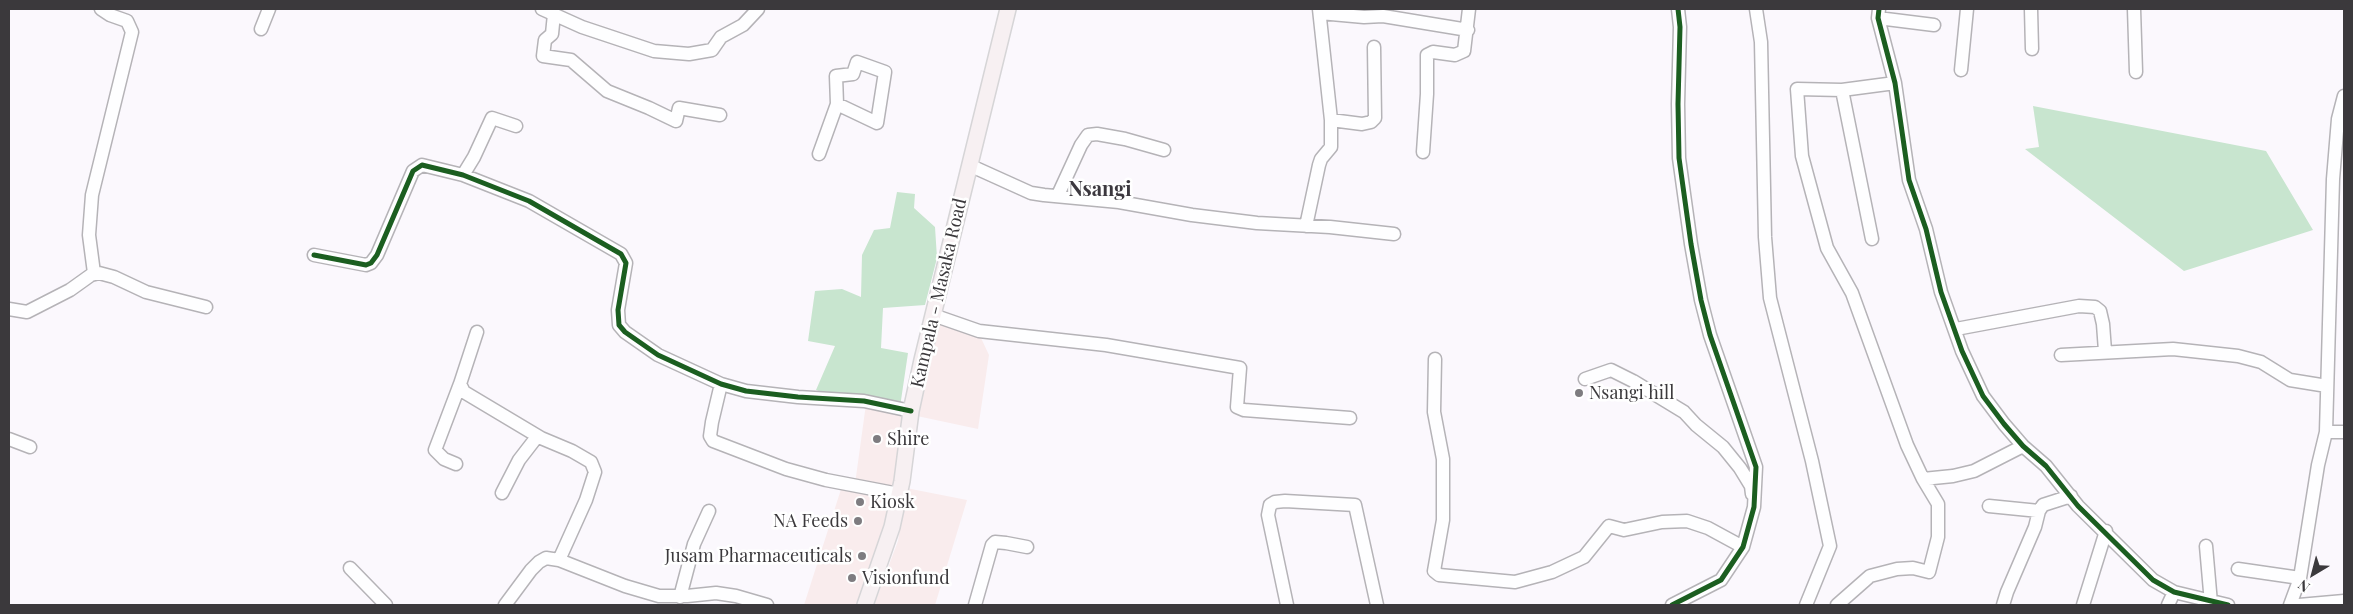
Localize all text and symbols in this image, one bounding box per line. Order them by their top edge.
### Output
district label: Nsangi [1068,178,1132,202]
street label: Kampala - Masaka Road [907,196,971,390]
place label: Nsangi hill [1589,382,1674,404]
marker: Nsangi hill [1573,387,1585,399]
place label: Shire [887,428,929,450]
marker: Shire [871,433,883,445]
place label: Kiosk [870,491,915,513]
marker: Kiosk [854,496,866,508]
place label: NA Feeds [773,510,848,532]
marker: NA Feeds [852,515,864,527]
place label: Jusam Pharmaceuticals [665,545,852,567]
north arrow [2288,549,2338,599]
marker: Jusam Pharmaceuticals [856,550,868,562]
place label: Visionfund [862,567,950,589]
marker: Visionfund [846,572,858,584]
text: N [2294,576,2313,597]

